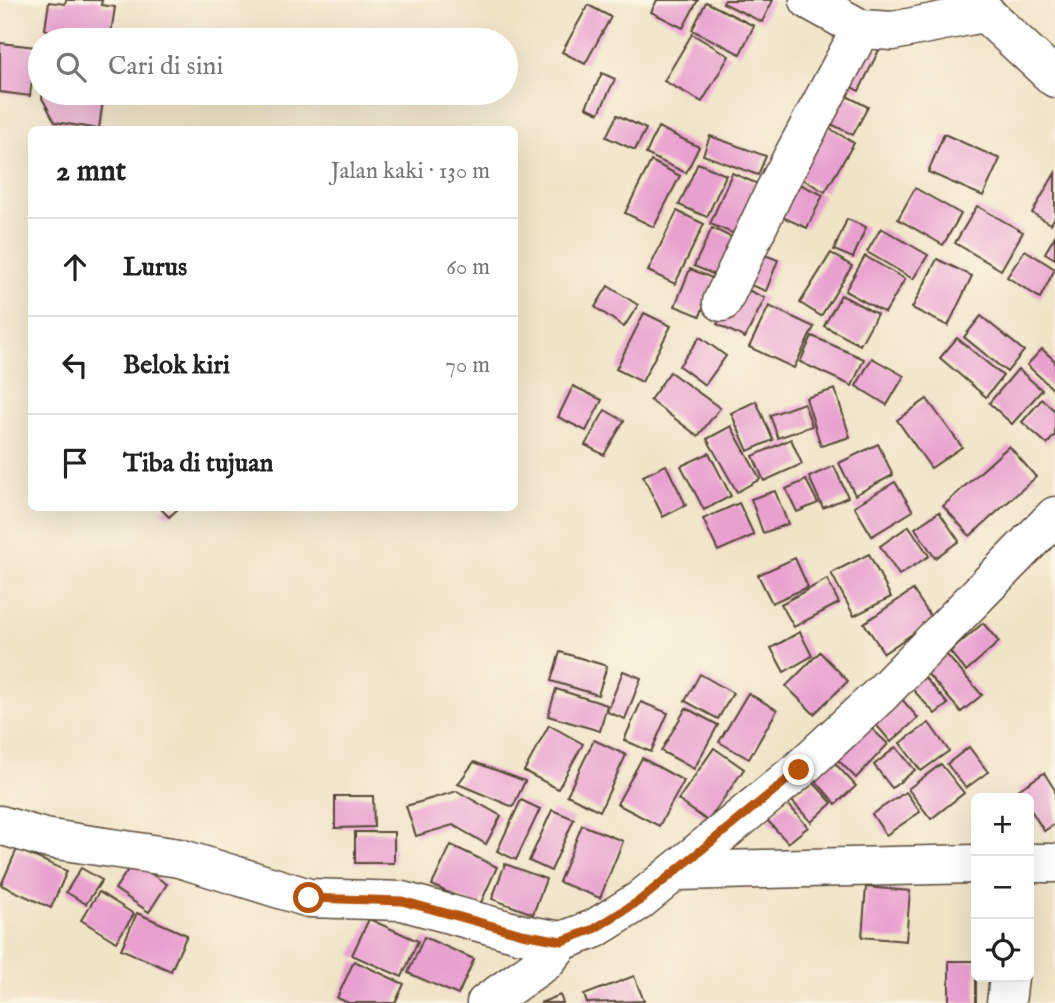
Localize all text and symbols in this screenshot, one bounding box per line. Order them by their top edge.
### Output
search box [28,28,518,105]
icon: search [52,48,90,86]
text: Cari di sini [108,50,223,83]
text: 2 mnt [56,153,126,191]
text: Jalan kaki · 130 m [331,157,490,186]
icon: ahead [56,248,94,286]
text: Lurus [123,251,187,284]
text: 60 m [446,253,490,282]
icon: left [56,346,94,384]
text: Belok kiri [123,349,230,382]
text: 70 m [445,351,490,380]
icon: arrive [56,444,94,482]
text: Tiba di tujuan [123,447,273,480]
route end [783,754,814,785]
map controls [971,793,1034,982]
button: + [971,793,1034,856]
button: − [971,856,1034,919]
route start [293,882,324,913]
button: locate [971,919,1034,982]

